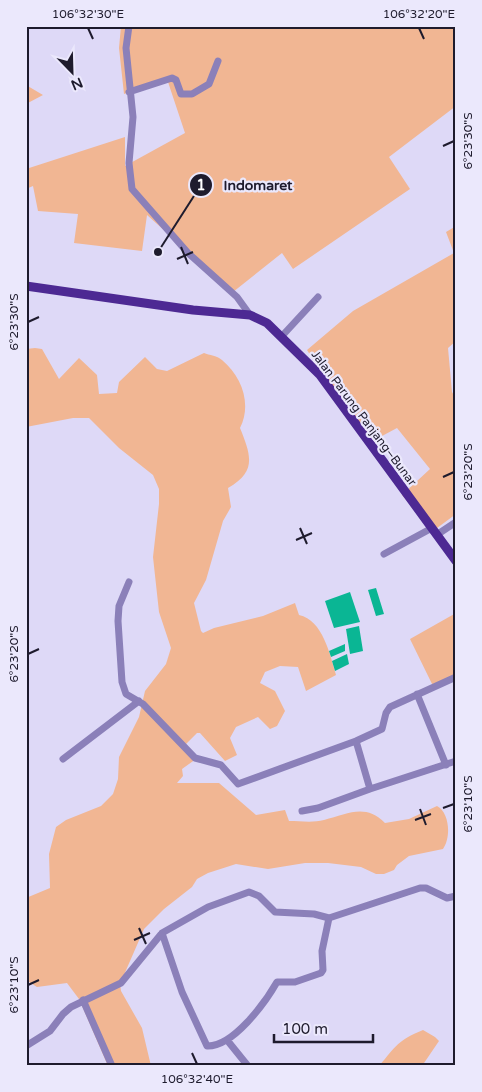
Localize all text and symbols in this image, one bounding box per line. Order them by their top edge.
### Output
text: 106°32'30"E [52,7,125,21]
text: 106°32'20"E [383,7,456,21]
north arrow [48,48,98,98]
text: N [68,73,85,94]
text: 6°23'30"S [461,112,475,170]
callout: Indomaret [188,171,302,200]
text: 1 [196,176,206,194]
text: Indomaret [224,177,293,194]
text: 6°23'30"S [7,293,21,351]
street label: Jalan Parung Panjang–Bunar [309,348,420,489]
text: 6°23'20"S [461,443,475,501]
text: 6°23'20"S [7,625,21,683]
text: 6°23'10"S [461,775,475,833]
text: 6°23'10"S [7,956,21,1014]
scale bar [274,1012,373,1044]
text: 100 m [282,1020,328,1038]
text: 106°32'40"E [161,1072,234,1086]

